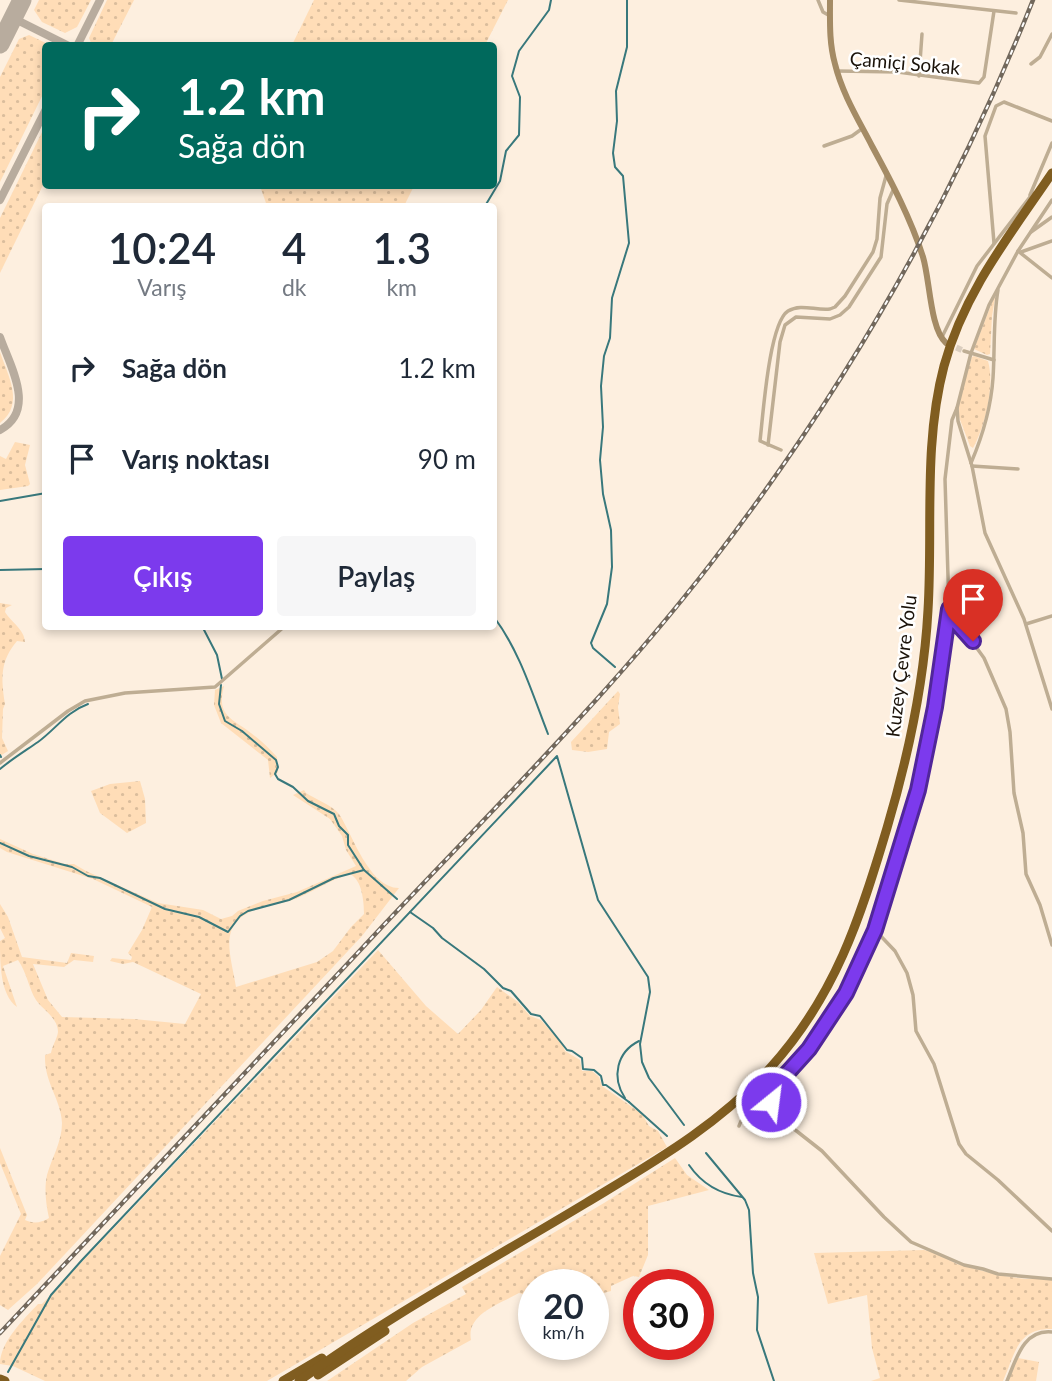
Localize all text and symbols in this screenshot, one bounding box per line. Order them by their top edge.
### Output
street label: Çamiçi Sokak [849,46,961,79]
text: 1.2 km [178,67,326,125]
icon: right [63,70,154,161]
text: Sağa dön [178,126,306,165]
text: 10:24 [108,223,216,273]
text: 4 [282,223,306,273]
text: 1.3 [372,223,431,273]
text: Varış [137,273,187,301]
text: dk [282,273,307,301]
text: km [386,273,417,301]
icon: right [63,349,101,387]
text: Sağa dön [122,352,227,384]
text: 1.2 km [398,352,476,384]
icon: arrive [63,440,101,478]
text: Varış noktası [122,443,270,475]
text: 90 m [418,443,476,475]
button: Çıkış [63,536,263,616]
button: Paylaş [277,536,476,616]
pin [943,569,1003,641]
icon: arrive [954,580,992,618]
street label: Kuzey Çevre Yolu [880,593,921,739]
position arrow [734,1065,808,1139]
speed limit sign: 30 [623,1269,714,1360]
text: 20 [543,1284,584,1326]
text: km/h [542,1321,585,1343]

